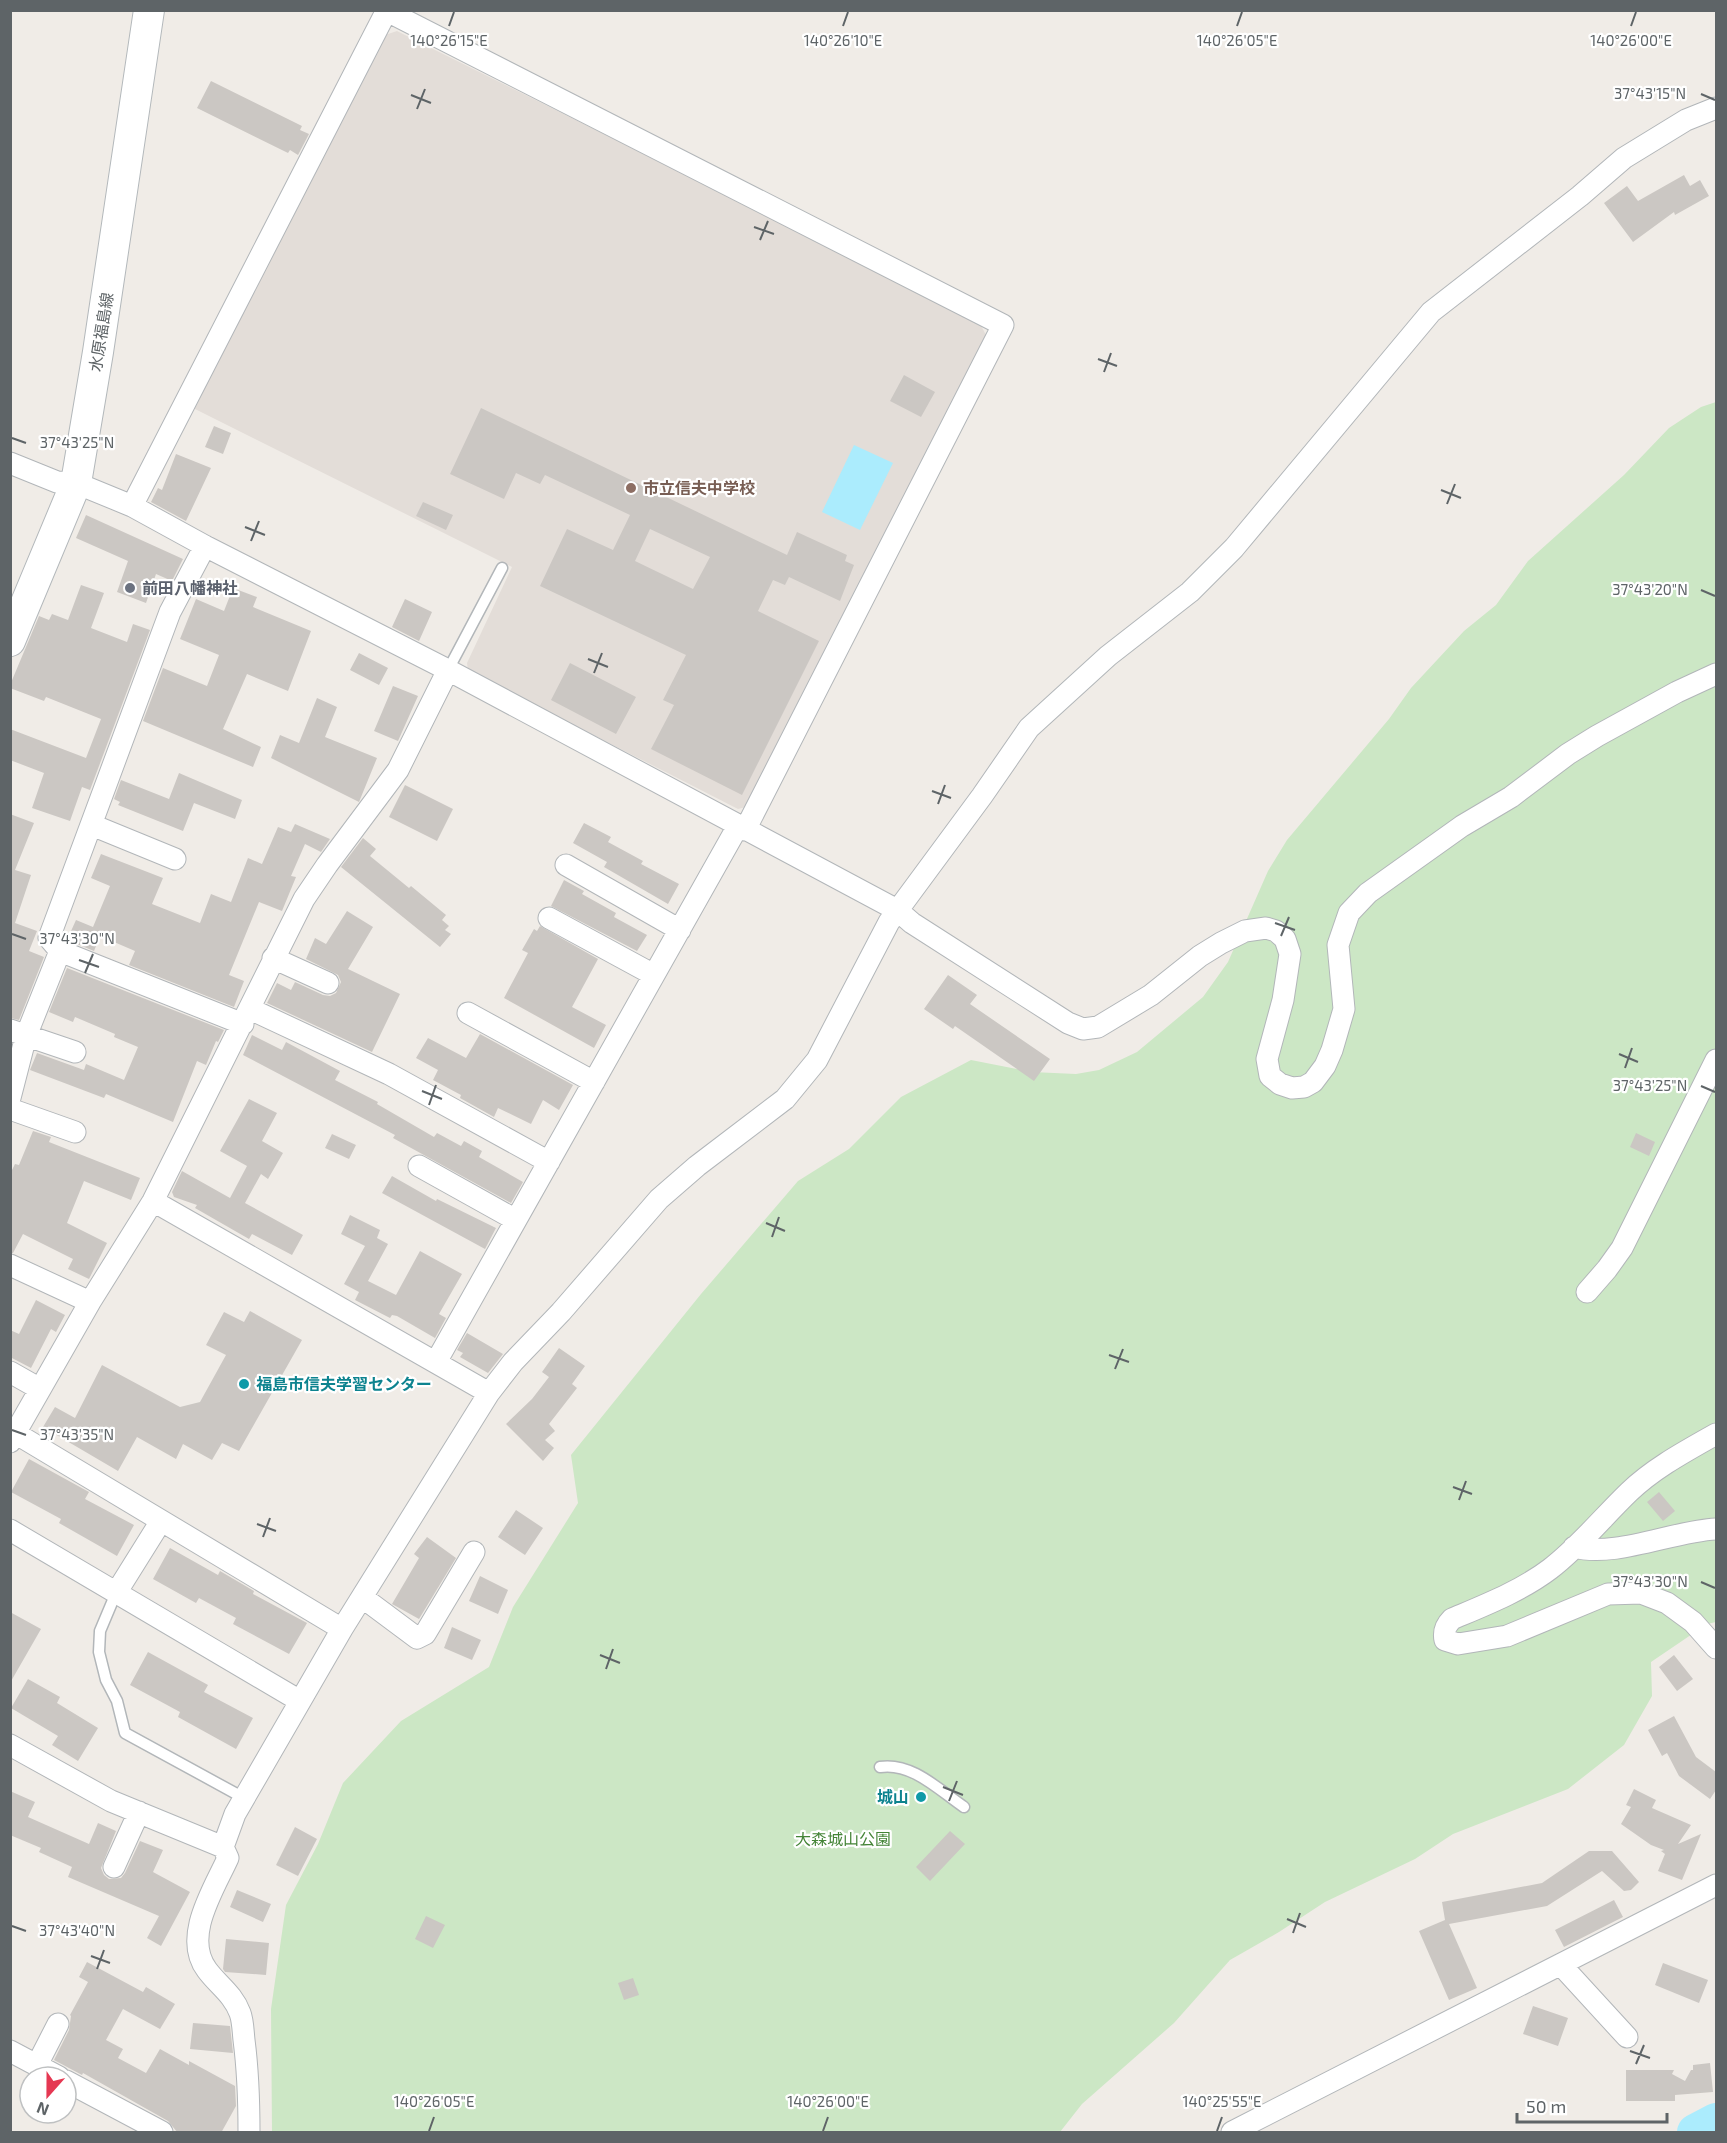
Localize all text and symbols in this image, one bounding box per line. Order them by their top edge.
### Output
text: 140°26'15"E [410,31,488,49]
text: 140°26'10"E [804,31,882,49]
text: 140°26'05"E [1197,31,1277,49]
text: 140°26'00"E [1590,31,1672,49]
text: 37°43'15"N [1614,84,1686,102]
street label: 水原福島線 [85,291,116,373]
text: 37°43'25"N [40,433,114,451]
place label: 市立信夫中学校 [643,478,755,497]
marker: 市立信夫中学校 [624,481,638,495]
place label: 前田八幡神社 [142,578,238,597]
text: 37°43'20"N [1612,580,1688,598]
marker: 前田八幡神社 [123,581,137,595]
text: 37°43'30"N [39,929,115,947]
text: 37°43'25"N [1613,1076,1687,1094]
place label: 福島市信夫学習センター [256,1374,432,1393]
marker: 福島市信夫学習センター [237,1377,251,1391]
text: 37°43'35"N [40,1425,114,1443]
text: 37°43'30"N [1612,1572,1688,1590]
place label: 城山 [877,1787,909,1806]
marker: 城山 [914,1790,928,1804]
park label: 大森城山公園 [795,1829,891,1848]
text: 37°43'40"N [39,1921,115,1939]
north arrow [18,2065,78,2125]
scale bar [1517,2086,1667,2124]
text: 140°26'05"E [394,2092,474,2110]
text: 140°26'00"E [787,2092,869,2110]
text: 140°25'55"E [1182,2092,1262,2110]
text: 50 m [1526,2095,1566,2117]
text: N [34,2099,51,2120]

